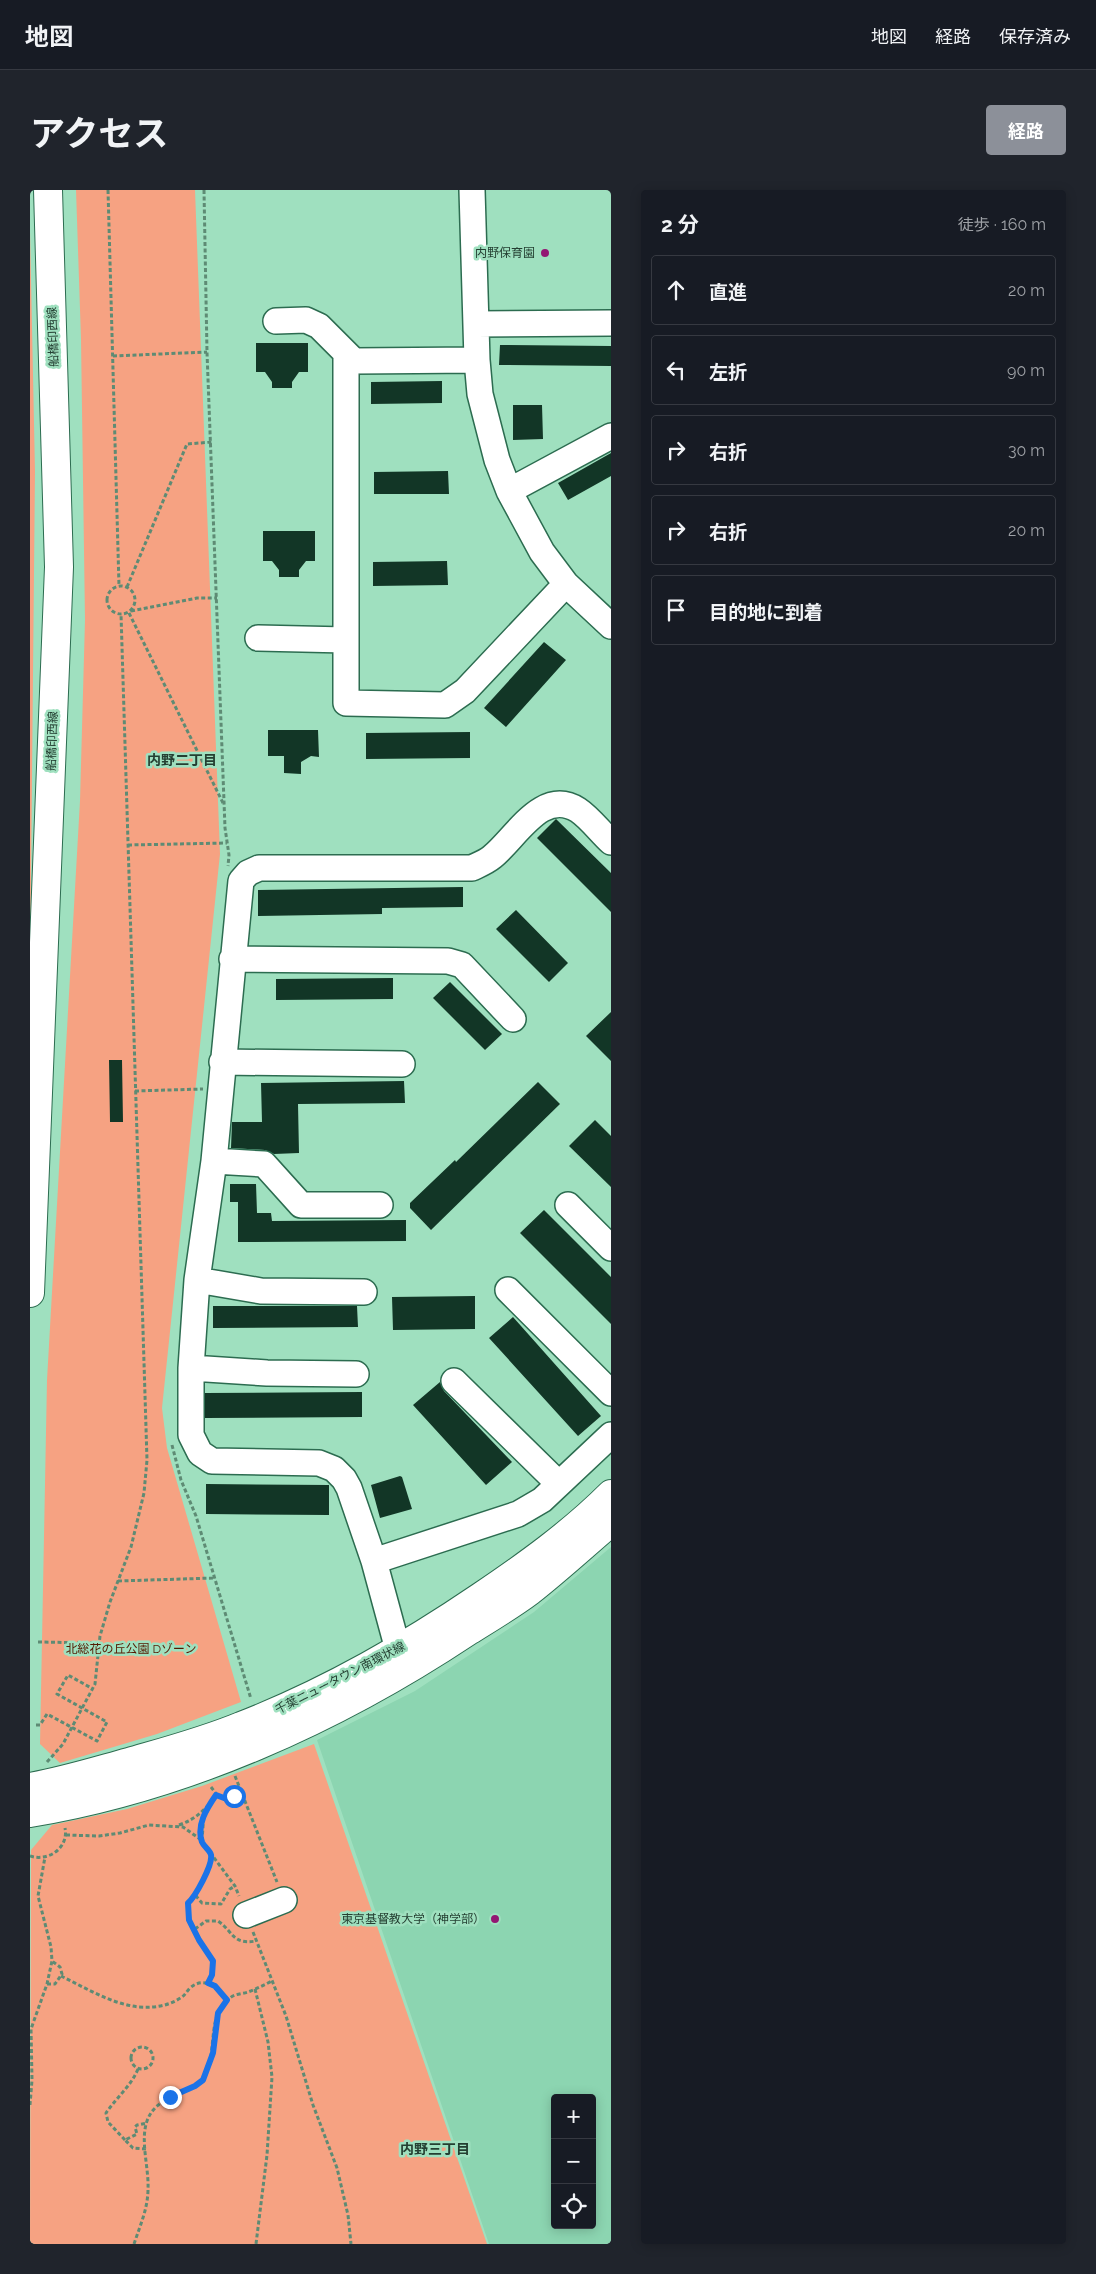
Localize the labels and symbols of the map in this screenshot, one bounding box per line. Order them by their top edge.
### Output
place label: 内野保育園 [475,246,535,260]
marker: 内野保育園 [539,247,551,259]
street label: 船橋印西線 [45,307,61,367]
street label: 船橋印西線 [44,711,60,771]
district label: 内野二丁目 [147,752,217,768]
street label: 千葉ニュータウン南環状線 [273,1639,407,1717]
park label: 北総花の丘公園 Dゾーン [65,1642,197,1656]
route start [223,1785,246,1808]
place label: 東京基督教大学（神学部） [341,1912,485,1926]
marker: 東京基督教大学（神学部） [489,1913,501,1925]
route end [159,2086,182,2109]
district label: 内野三丁目 [400,2141,470,2157]

